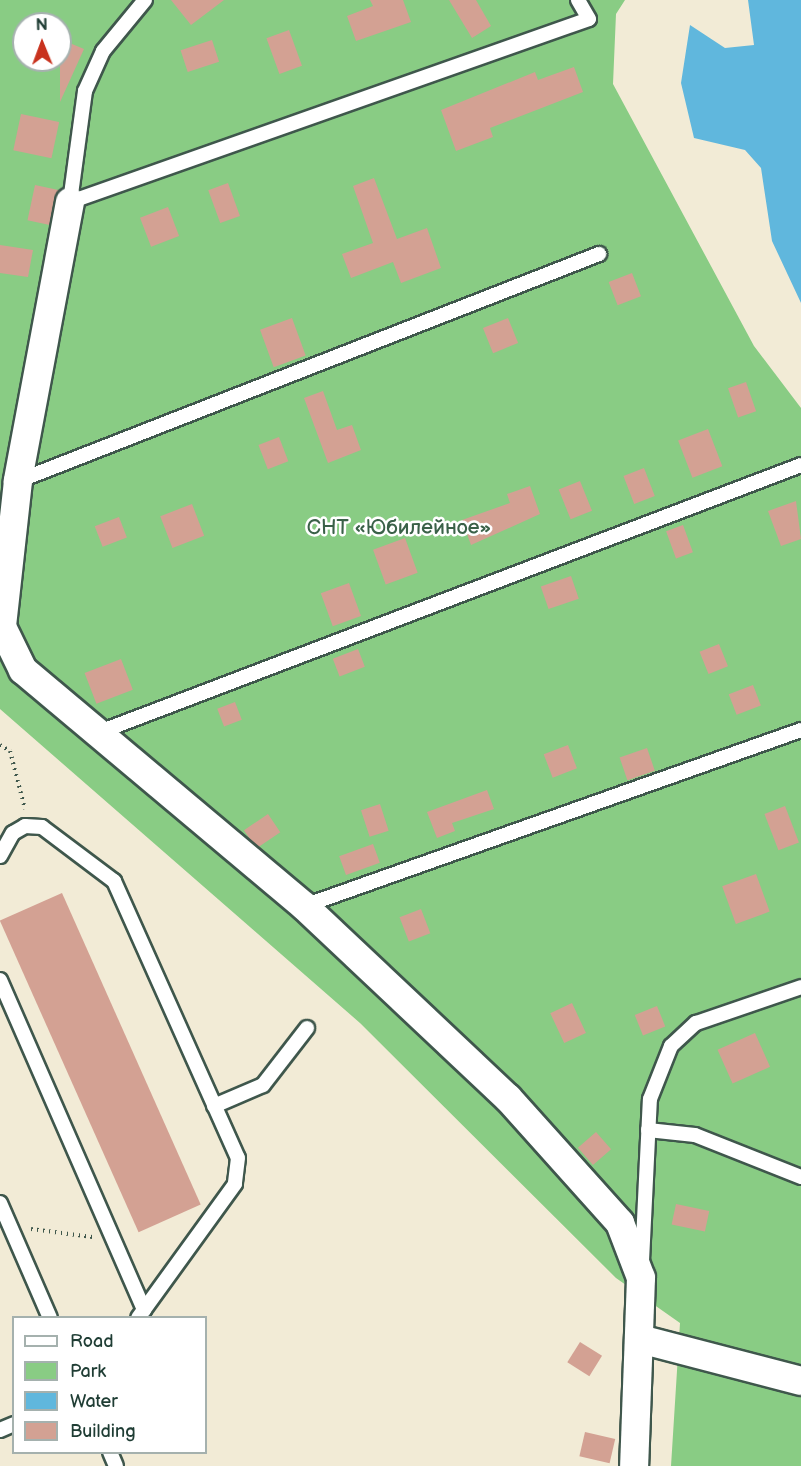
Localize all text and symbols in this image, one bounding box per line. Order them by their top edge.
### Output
north arrow [12,12,72,72]
text: N [36,16,48,35]
park label: СНТ «Юбилейное» [307,515,491,541]
legend [12,1316,207,1454]
text: Road [70,1331,114,1352]
text: Park [70,1361,106,1382]
text: Water [70,1391,118,1412]
text: Building [70,1421,136,1442]

